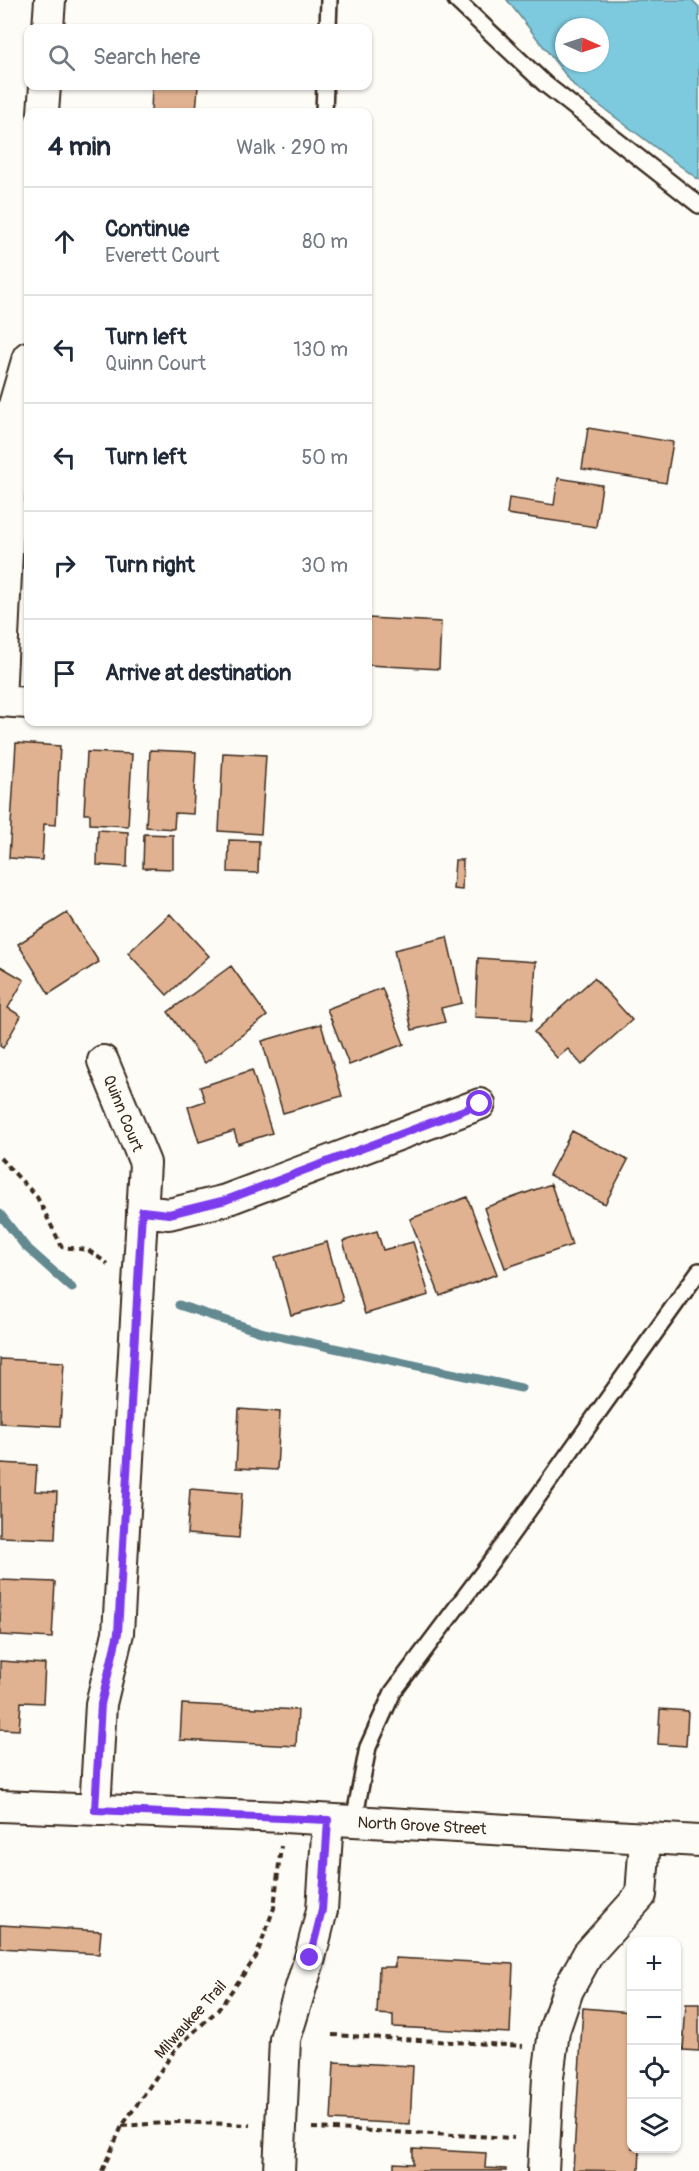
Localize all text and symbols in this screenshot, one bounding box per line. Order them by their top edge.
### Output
north arrow [555,18,609,72]
search box [24,24,372,90]
icon: search [45,41,78,74]
text: Search here [93,43,200,71]
text: 4 min [48,131,111,163]
text: Walk · 290 m [236,135,348,160]
text: Continue [105,215,189,243]
icon: ahead [48,225,81,258]
text: 80 m [302,229,348,254]
text: Everett Court [105,243,220,268]
text: Turn left [105,323,187,351]
icon: left [48,333,81,366]
text: 130 m [293,337,348,362]
text: Quinn Court [105,351,206,376]
icon: left [48,441,81,474]
text: Turn left [105,443,187,471]
text: 50 m [301,445,348,470]
icon: right [48,549,81,582]
text: Turn right [105,551,195,579]
text: 30 m [301,553,348,578]
icon: arrive [48,657,81,690]
text: Arrive at destination [105,659,291,687]
street label: Quinn Court [99,1072,148,1155]
route start [466,1090,492,1116]
street label: North Grove Street [357,1813,487,1839]
map controls [627,1937,681,2153]
button: + [627,1937,681,1991]
route end [296,1944,322,1970]
street label: Milwaukee Trail [150,1976,231,2063]
button: − [627,1991,681,2045]
button: locate [627,2045,681,2099]
button: layers [627,2099,681,2153]

